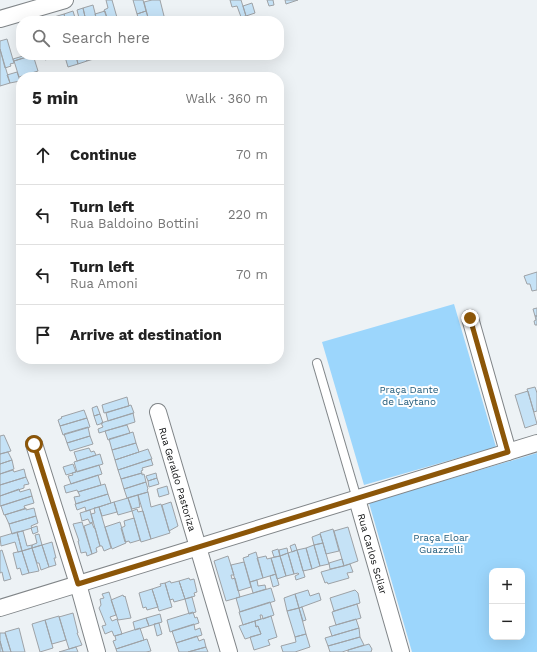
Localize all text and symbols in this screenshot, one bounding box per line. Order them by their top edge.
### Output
search box [16,16,284,60]
icon: search [30,27,52,49]
text: Search here [62,29,150,47]
text: 5 min [32,88,78,108]
text: Walk · 360 m [185,91,268,106]
icon: ahead [32,144,54,166]
text: Continue [70,146,137,164]
text: 70 m [236,147,268,162]
text: Turn left [70,198,134,216]
icon: left [32,204,54,226]
text: 220 m [228,207,268,222]
text: Rua Baldoino Bottini [70,216,199,231]
text: Turn left [70,258,134,276]
icon: left [32,264,54,286]
text: 70 m [236,267,268,282]
text: Rua Amoni [70,276,138,291]
route end [461,309,479,327]
icon: arrive [32,324,54,346]
text: Arrive at destination [70,326,222,344]
park label: Praça Dante de Laytano [379,384,439,407]
street label: Rua Geraldo Pastoriza [157,426,198,533]
route start [25,435,43,453]
street label: Rua Carlos Scliar [355,512,389,596]
park label: Praça Eloar Guazzelli [413,532,469,555]
map controls [489,568,525,640]
button: + [489,568,525,604]
button: − [489,604,525,640]

